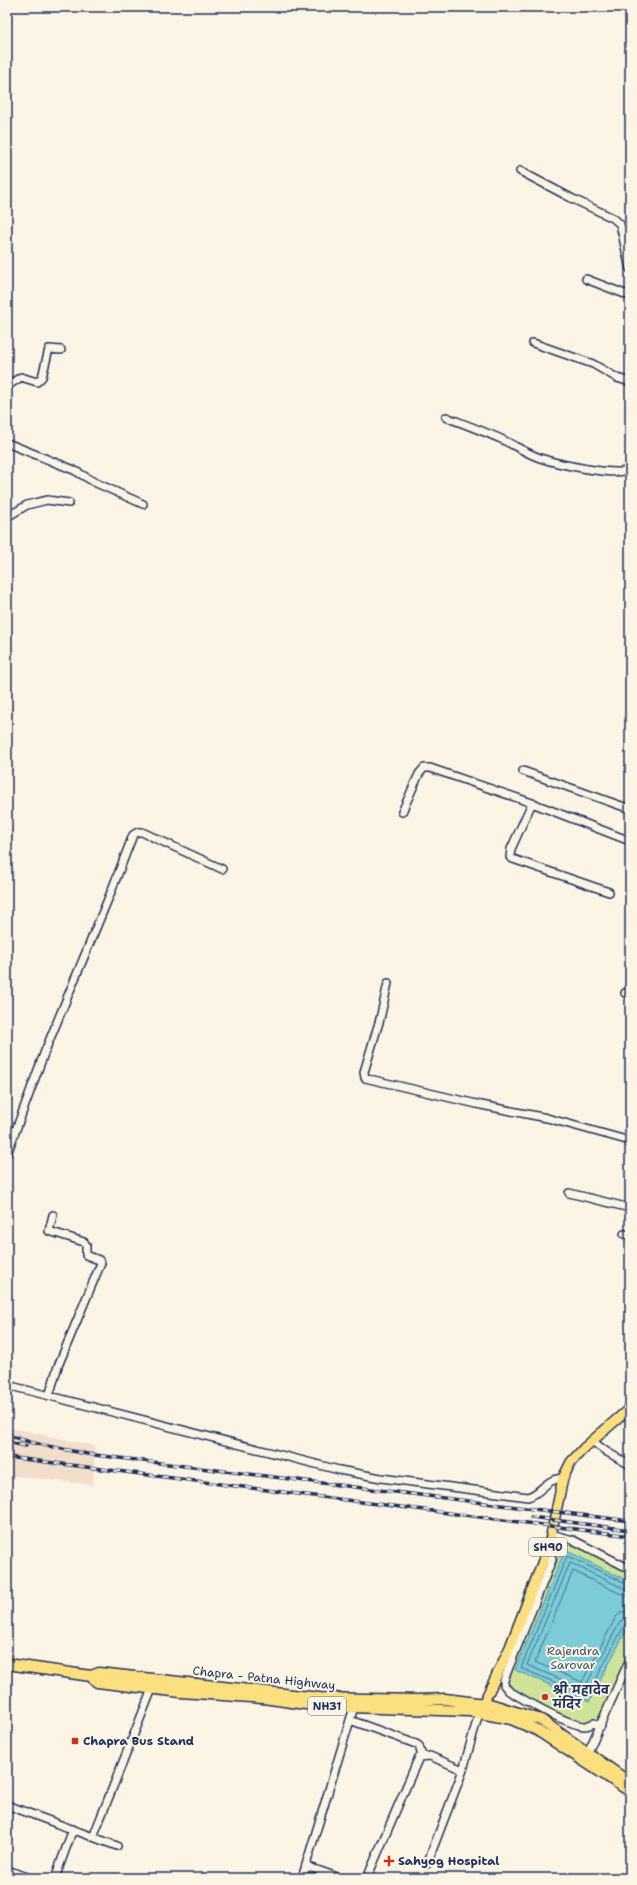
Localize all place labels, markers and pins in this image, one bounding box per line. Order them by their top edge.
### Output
place label: श्री महादेव मंदिर [552,1680,610,1712]
marker: श्री महादेव मंदिर [540,1692,550,1702]
place label: Chapra Bus Stand [83,1733,194,1749]
marker: Chapra Bus Stand [70,1736,80,1746]
place label: Sahyog Hospital [398,1853,499,1869]
marker: Sahyog Hospital [383,1855,395,1867]

